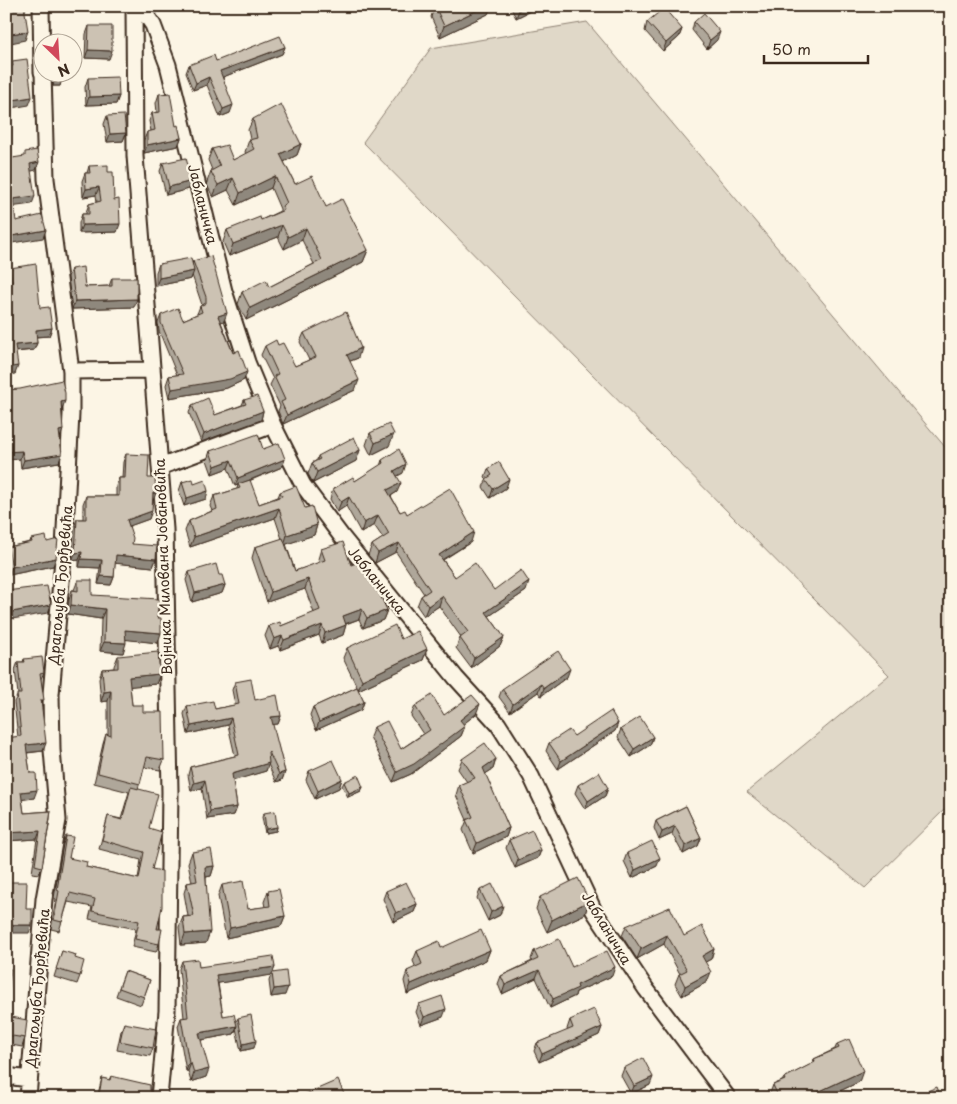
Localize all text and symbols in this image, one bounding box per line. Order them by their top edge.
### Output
north arrow [32,32,82,82]
scale bar [764,32,868,64]
text: 50 m [772,37,811,60]
text: N [54,58,73,82]
street label: Јабланичка [183,162,223,246]
street label: Војника Милована Јовановића [149,458,177,676]
street label: Драгољуба Ђорђевића [43,504,77,666]
street label: Јабланичка [343,542,411,619]
street label: Јабланичка [577,888,637,969]
street label: Драгољуба Ђорђевића [20,907,54,1069]

